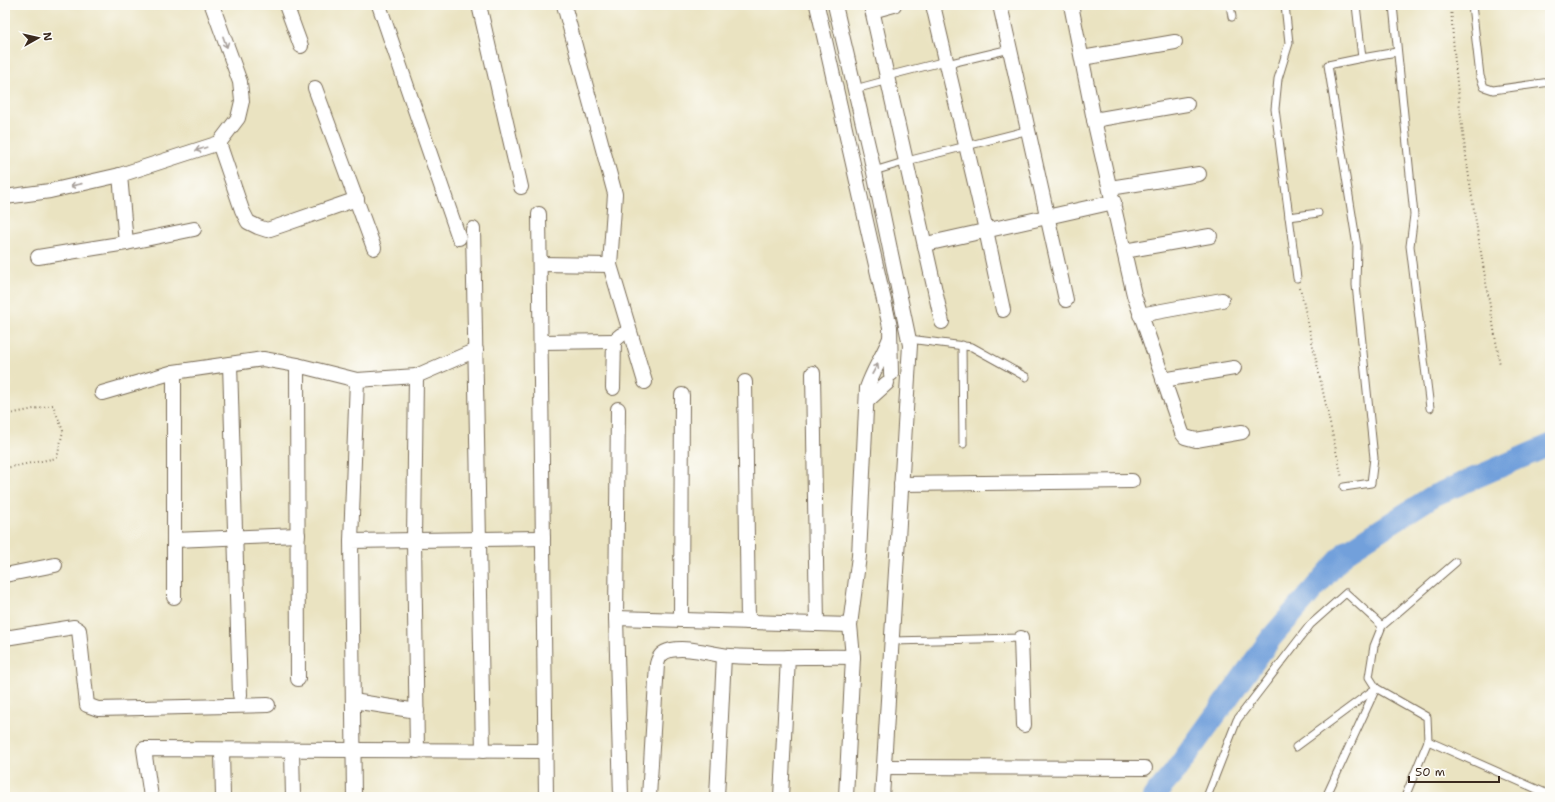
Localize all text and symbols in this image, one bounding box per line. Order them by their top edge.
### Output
north arrow [18,18,58,58]
text: N [39,31,55,42]
one-way arrow [222,35,229,48]
one-way arrow [194,146,207,153]
one-way arrow [70,182,83,190]
one-way arrow [871,363,879,375]
scale bar [1409,758,1499,784]
text: 50 m [1415,764,1445,780]

